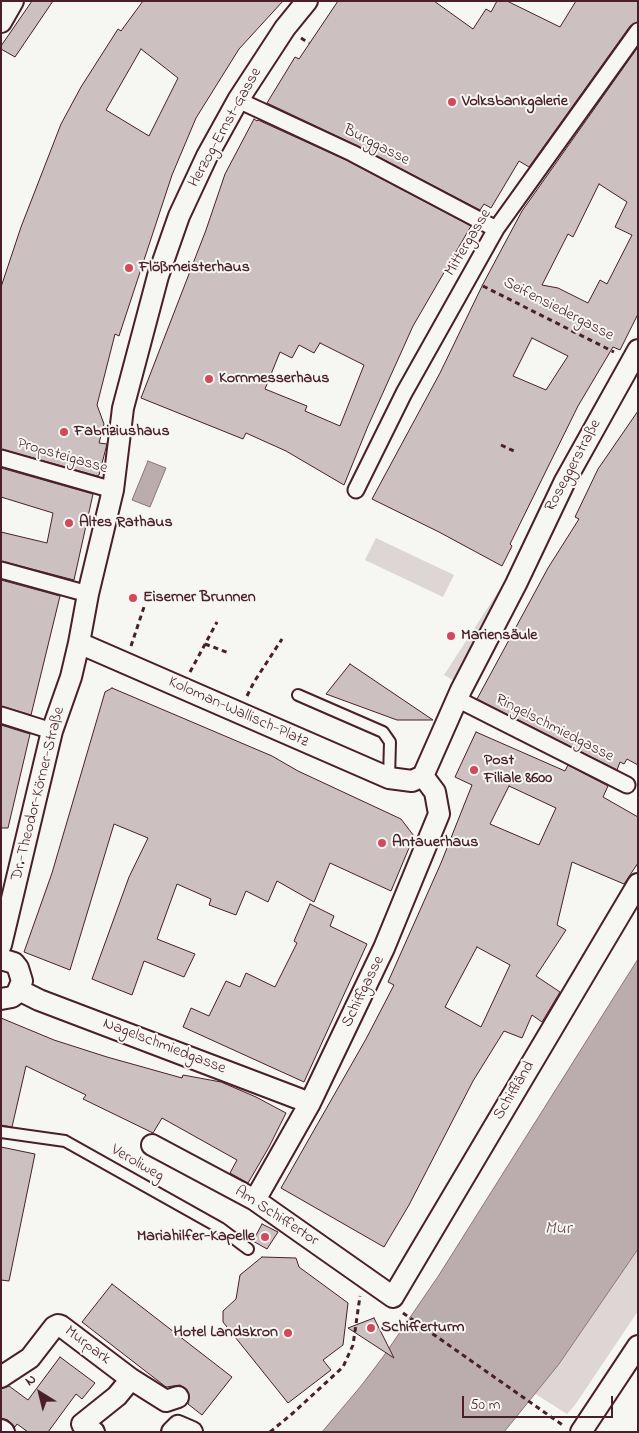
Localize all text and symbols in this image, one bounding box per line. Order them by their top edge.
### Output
street label: Herzog-Ernst-Gasse [185,65,267,191]
place label: Volksbankgalerie [462,92,568,112]
marker: Volksbankgalerie [446,96,458,108]
street label: Burggasse [340,121,412,171]
street label: Mittergasse [442,206,496,280]
place label: Flößmeisterhaus [139,258,250,278]
marker: Flößmeisterhaus [123,262,135,274]
street label: Seifensiedergasse [500,274,616,346]
place label: Kornmesserhaus [219,369,329,389]
marker: Kornmesserhaus [203,373,215,385]
street label: Roseggerstraße [542,417,606,515]
place label: Fabriziushaus [74,422,170,442]
marker: Fabriziushaus [58,426,70,438]
street label: Propsteigasse [15,435,109,479]
place label: Altes Rathaus [79,513,173,533]
marker: Altes Rathaus [63,517,75,529]
place label: Eiserner Brunnen [143,588,256,608]
marker: Eiserner Brunnen [127,592,139,604]
place label: Mariensäule [461,626,537,646]
marker: Mariensäule [445,630,457,642]
street label: Koloman-Wallisch-Platz [165,673,311,753]
street label: Ringelschmiedgasse [492,691,616,767]
street label: Dr.-Theodor-Körner-Straße [8,705,70,883]
place label: Post Filiale 8600 [484,751,552,789]
marker: Post Filiale 8600 [468,764,480,776]
place label: Antauerhaus [392,833,478,853]
marker: Antauerhaus [376,837,388,849]
street label: Schiffgasse [338,953,390,1031]
street label: Nagelschmiedgasse [100,1015,228,1079]
street label: Schiffländ [490,1058,540,1124]
street label: Veroliweg [107,1141,167,1187]
street label: Am Schiffertor [230,1183,322,1251]
water label: Mur [545,1219,571,1241]
place label: Mariahilfer-Kapelle [137,1227,255,1247]
marker: Mariahilfer-Kapelle [259,1231,271,1243]
place label: Schifferturm [381,1318,464,1338]
street label: Murpark [60,1322,114,1370]
marker: Schifferturm [365,1322,377,1334]
place label: Hotel Landskron [173,1323,278,1343]
marker: Hotel Landskron [282,1327,294,1339]
north arrow [15,1368,65,1418]
text: N [21,1369,41,1392]
scale bar [464,1386,615,1418]
text: 50 m [470,1394,500,1416]

